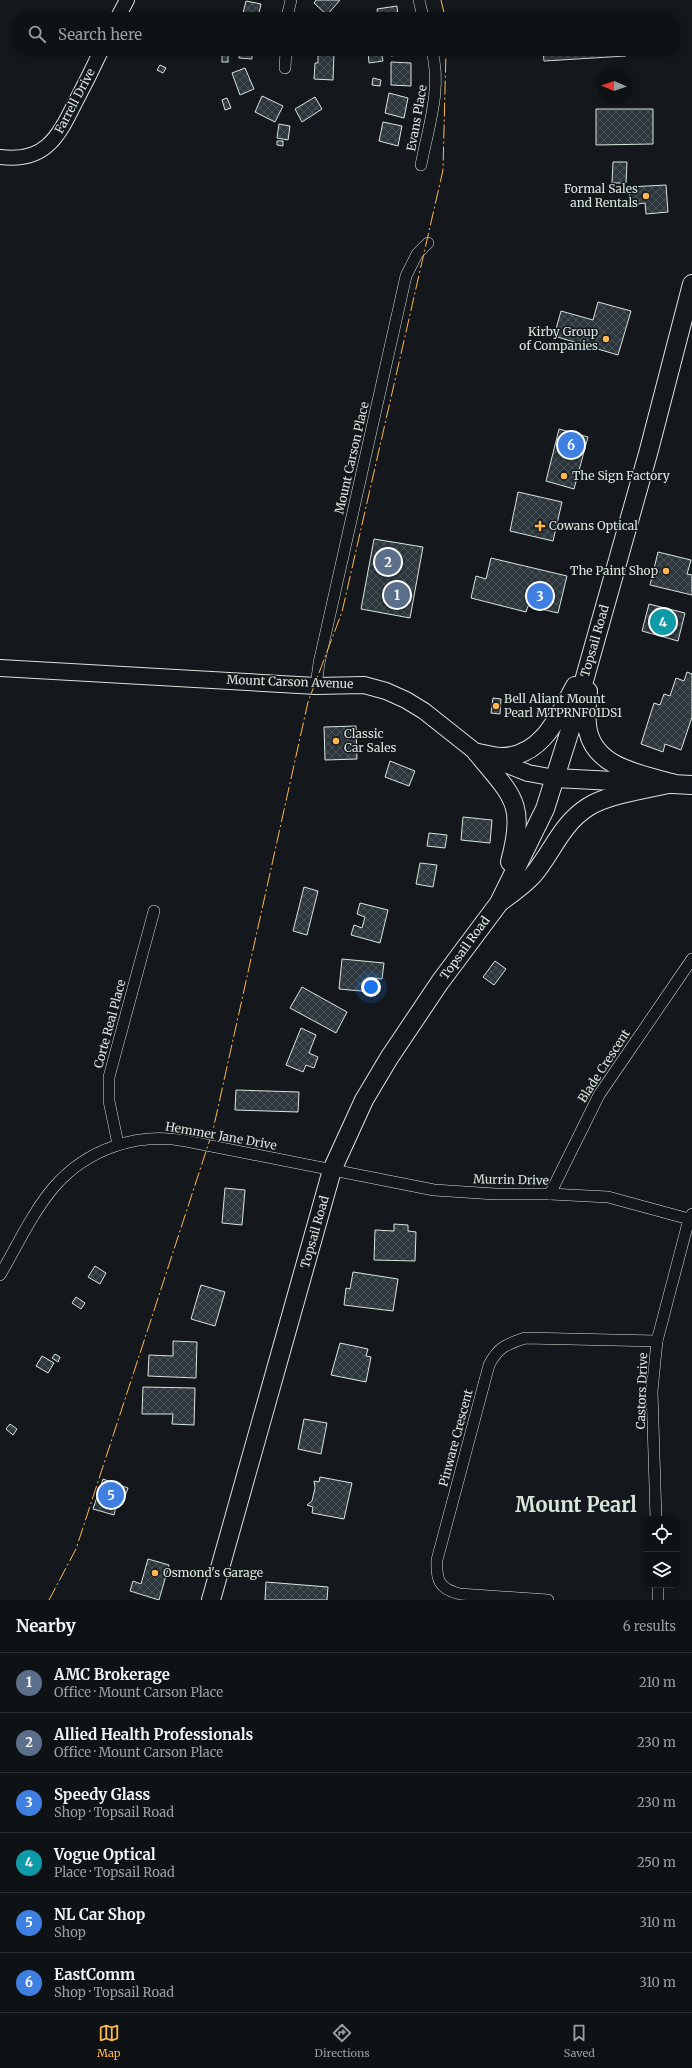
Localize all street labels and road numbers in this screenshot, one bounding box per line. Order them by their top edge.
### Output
street label: Farrell Drive [51,66,98,136]
street label: Evans Place [403,84,430,152]
street label: Mount Carson Place [331,400,372,516]
street label: Topsail Road [577,603,612,679]
street label: Mount Carson Avenue [226,672,354,691]
street label: Topsail Road [437,913,493,982]
street label: Corte Real Place [90,978,129,1070]
street label: Blade Crescent [574,1026,633,1105]
street label: Hemmer Jane Drive [164,1118,278,1153]
street label: Murrin Drive [473,1171,549,1188]
street label: Topsail Road [297,1194,332,1270]
street label: Castors Drive [633,1352,650,1430]
street label: Pinware Crescent [435,1387,476,1488]

